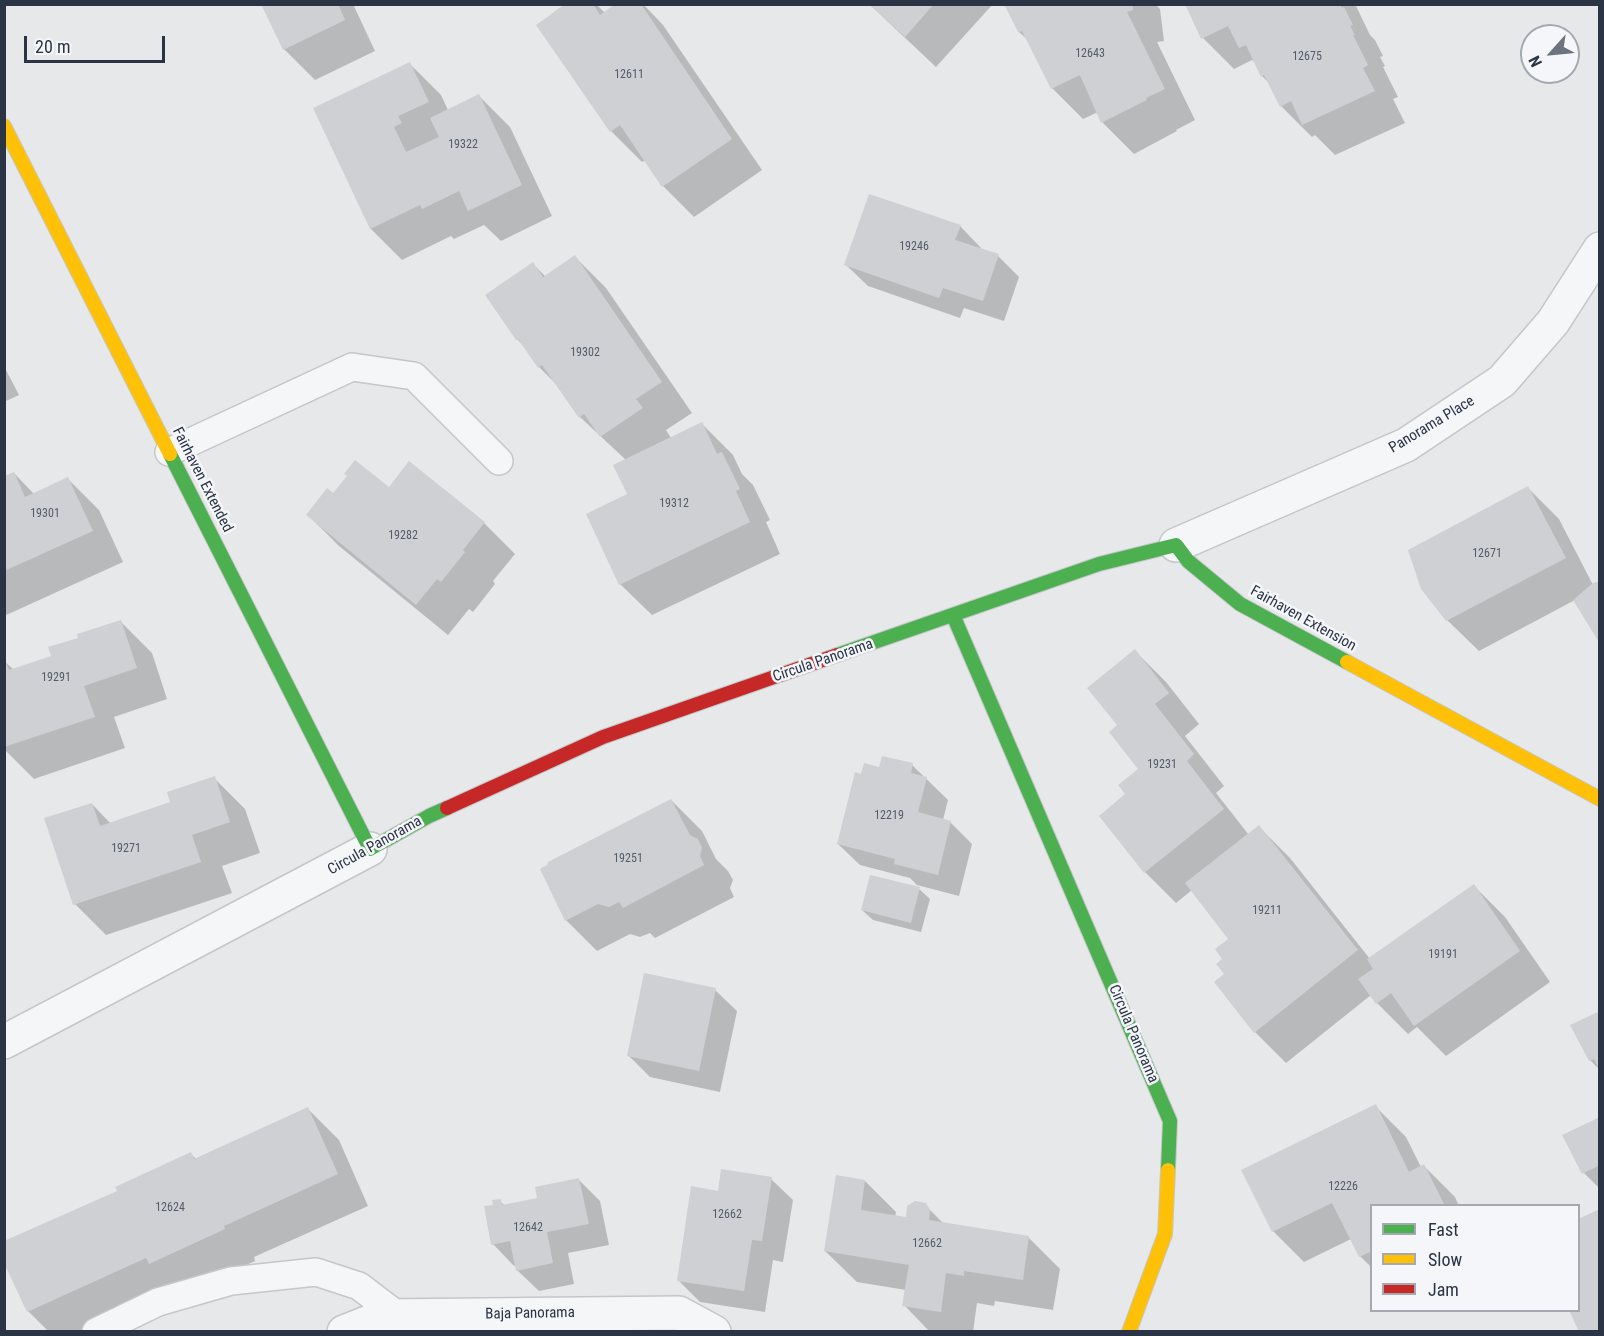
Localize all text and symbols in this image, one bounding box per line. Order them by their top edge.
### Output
scale bar [27,24,168,62]
north arrow [1520,24,1580,84]
text: 20 m [35,36,70,57]
house number: 12643 [1075,47,1105,61]
house number: 12675 [1292,50,1322,64]
text: N [1525,53,1546,70]
house number: 12611 [614,68,644,82]
house number: 19322 [448,138,478,152]
house number: 19246 [899,240,929,254]
house number: 19302 [570,346,600,360]
street label: Panorama Place [1386,392,1478,458]
street label: Fairhaven Extended [168,425,236,535]
house number: 19312 [659,497,689,511]
house number: 19301 [30,507,60,521]
house number: 19282 [388,529,418,543]
house number: 12671 [1472,547,1502,561]
street label: Fairhaven Extension [1247,582,1359,656]
street label: Circula Panorama [771,635,875,687]
house number: 19291 [41,671,71,685]
house number: 19231 [1147,758,1177,772]
house number: 12219 [874,809,904,823]
street label: Circula Panorama [325,813,425,879]
house number: 19271 [111,842,141,856]
house number: 19251 [613,852,643,866]
house number: 19211 [1252,904,1282,918]
house number: 19191 [1428,948,1458,962]
street label: Circula Panorama [1104,982,1162,1086]
house number: 12226 [1328,1180,1358,1194]
house number: 12624 [155,1201,185,1215]
legend [1370,1204,1580,1312]
house number: 12662 [712,1208,742,1222]
text: Fast [1428,1219,1459,1240]
house number: 12642 [513,1221,543,1235]
house number: 12662 [912,1237,942,1251]
text: Slow [1428,1249,1462,1270]
text: Jam [1428,1279,1459,1300]
street label: Baja Panorama [485,1304,575,1324]

